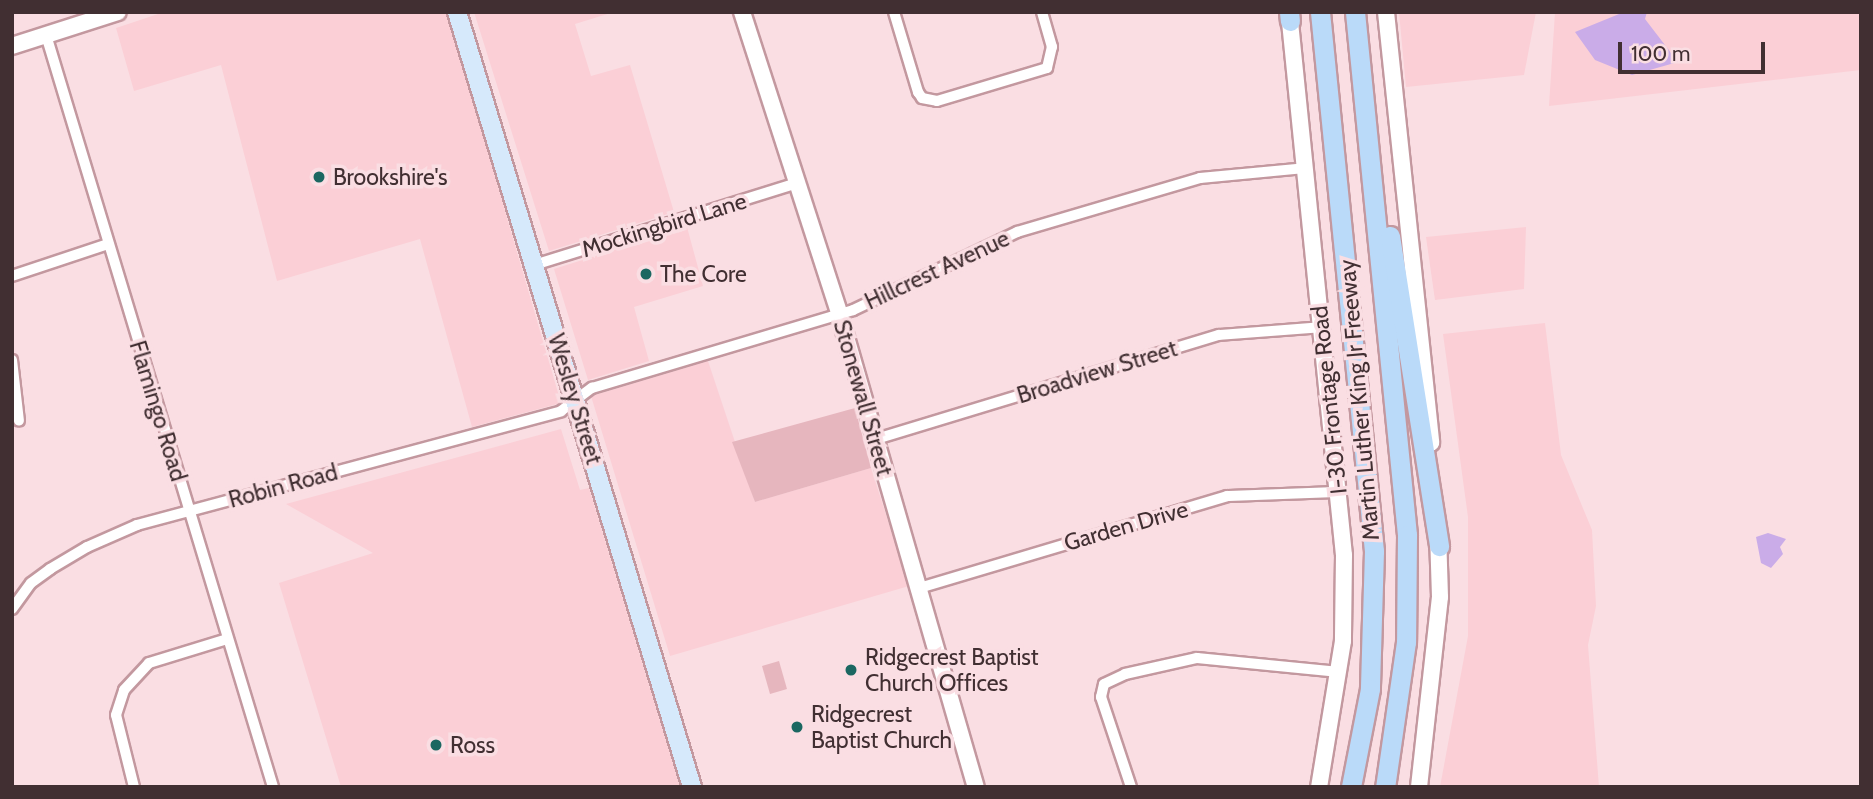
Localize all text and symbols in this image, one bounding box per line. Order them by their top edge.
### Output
scale bar [1621,28,1768,72]
text: 100 m [1631,41,1690,66]
place label: Brookshire's [333,163,448,191]
marker: Brookshire's [311,169,327,185]
street label: Mockingbird Lane [578,187,750,263]
street label: Hillcrest Avenue [860,224,1014,316]
street label: Martin Luther King Jr Freeway [1333,258,1385,542]
place label: The Core [660,260,747,288]
marker: The Core [638,266,654,282]
street label: I-30 Frontage Road [1305,304,1353,496]
street label: Stonewall Street [828,317,898,479]
street label: Wesley Street [542,330,608,468]
street label: Broadview Street [1014,335,1180,409]
street label: Flamingo Road [124,337,192,485]
street label: Robin Road [226,458,340,514]
street label: Garden Drive [1061,495,1191,557]
place label: Ridgecrest Baptist Church Offices [865,643,1039,697]
marker: Ridgecrest Baptist Church Offices [843,662,859,678]
place label: Ridgecrest Baptist Church [811,700,952,754]
marker: Ridgecrest Baptist Church [789,719,805,735]
place label: Ross [450,731,495,759]
marker: Ross [428,737,444,753]

